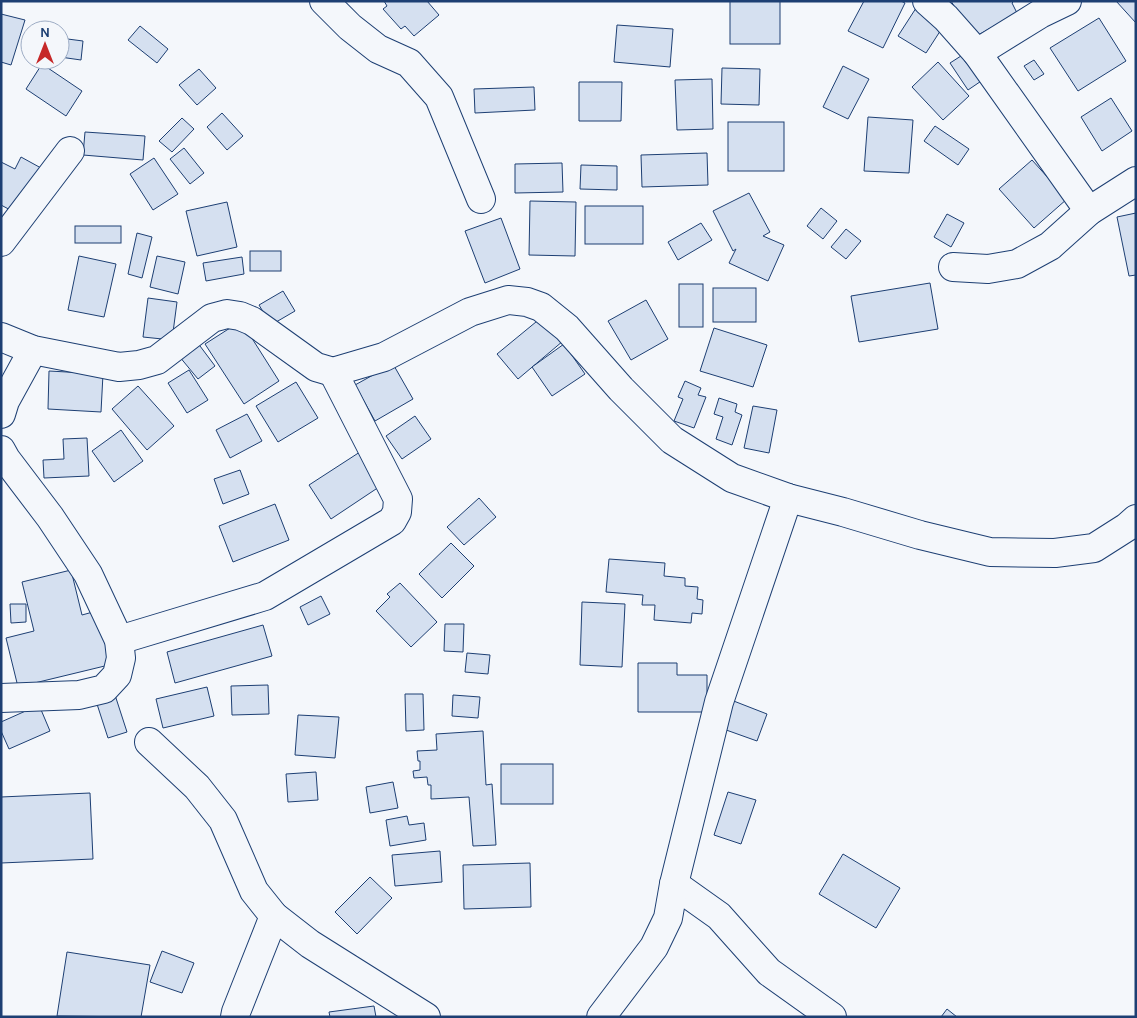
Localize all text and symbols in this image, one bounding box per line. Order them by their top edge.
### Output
north arrow [20,20,70,70]
text: N [40,24,50,41]

